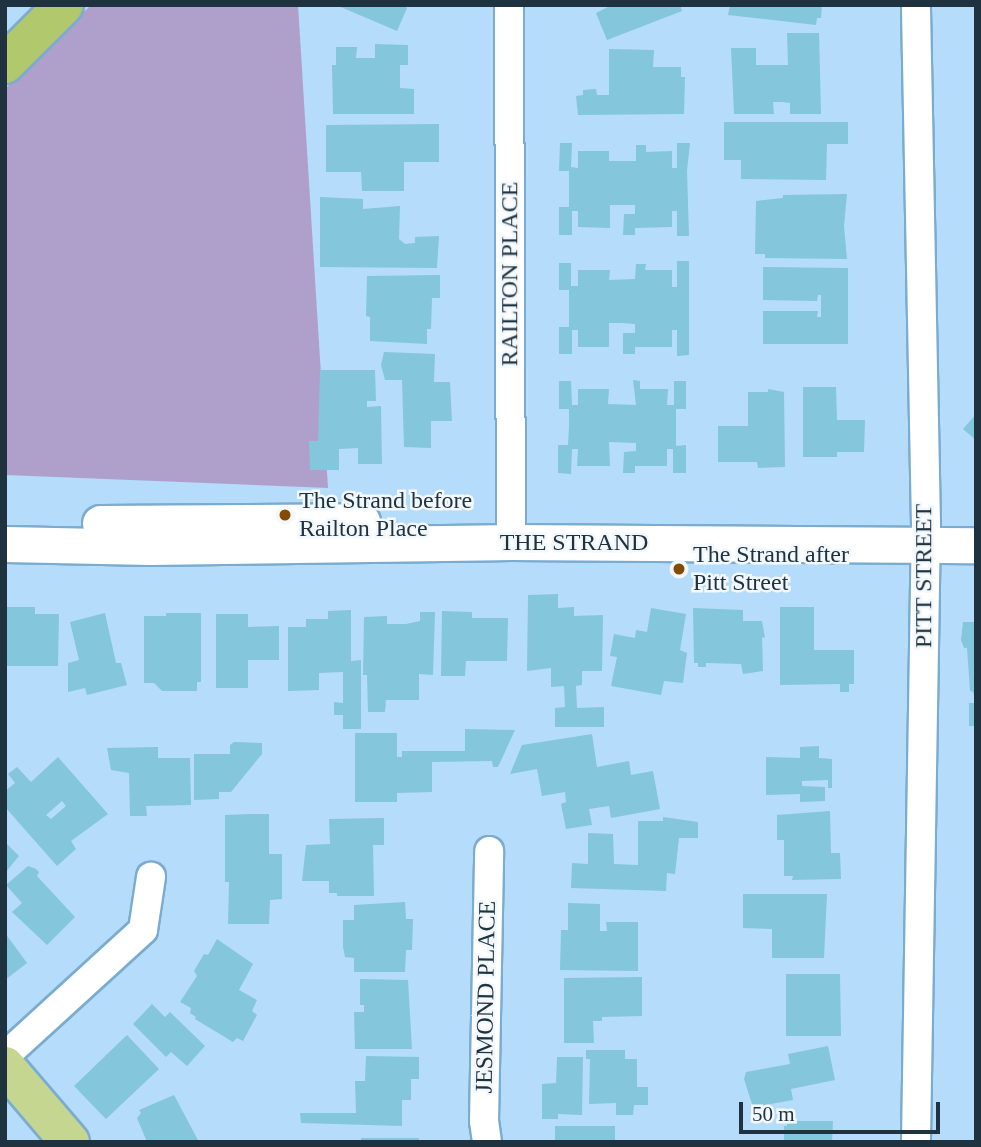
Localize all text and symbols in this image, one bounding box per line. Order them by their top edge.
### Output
street label: RAILTON PLACE [496,182,524,366]
place label: The Strand before Railton Place [299,487,472,543]
street label: PITT STREET [910,504,938,648]
marker: The Strand before Railton Place [277,507,293,523]
street label: THE STRAND [500,529,648,557]
place label: The Strand after Pitt Street [693,541,849,597]
marker: The Strand after Pitt Street [671,561,687,577]
street label: JESMOND PLACE [470,900,502,1094]
scale bar [743,1088,944,1132]
text: 50 m [752,1102,795,1126]

